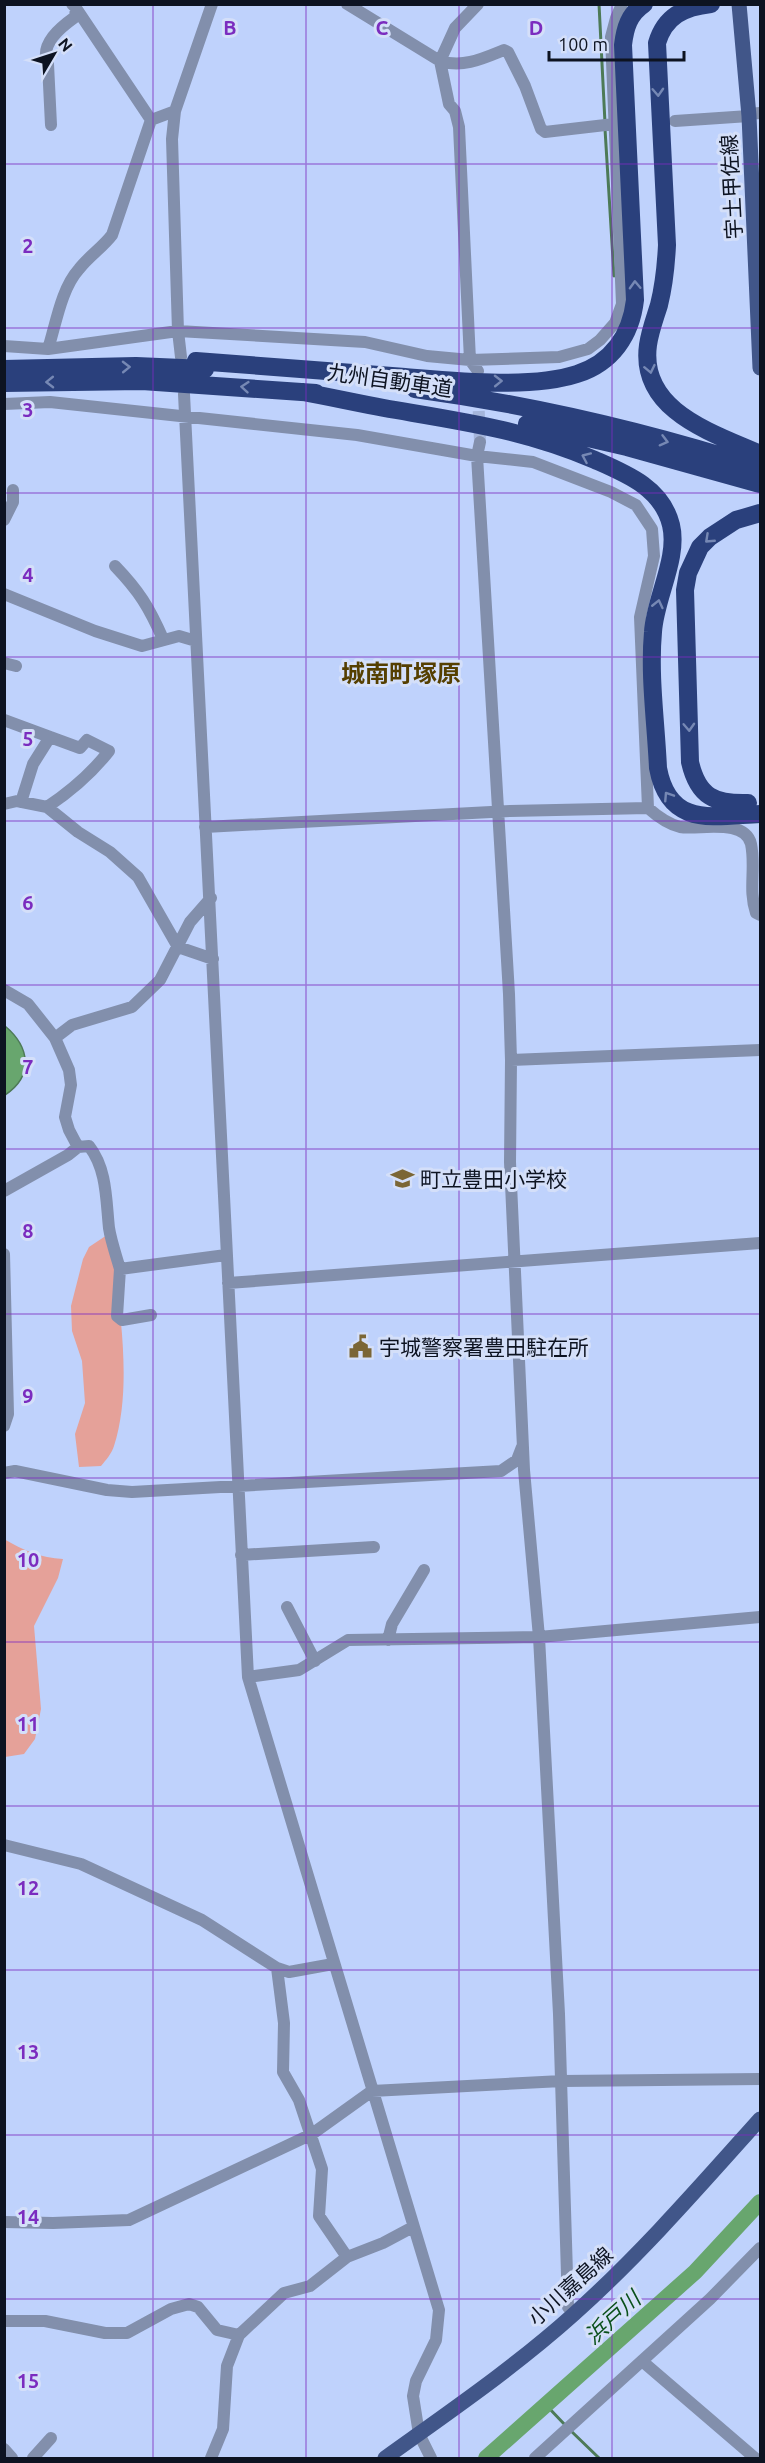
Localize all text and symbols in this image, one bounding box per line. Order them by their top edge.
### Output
text: B [223,16,237,39]
text: C [376,16,389,39]
text: D [529,16,543,39]
north arrow [24,24,84,84]
scale bar [549,24,684,62]
text: N [55,34,76,55]
text: 100 m [558,34,608,54]
one-way arrow [652,88,665,97]
street label: 宇土甲佐線 [716,134,746,240]
text: 2 [22,234,34,257]
one-way arrow [629,281,641,290]
street label: 九州自動車道 [326,359,454,401]
one-way arrow [121,360,130,373]
one-way arrow [642,363,655,373]
one-way arrow [46,375,55,388]
one-way arrow [494,375,503,387]
one-way arrow [241,381,250,394]
text: 3 [22,398,34,421]
one-way arrow [659,434,669,446]
one-way arrow [581,452,592,464]
one-way arrow [706,532,716,543]
text: 4 [22,563,34,586]
one-way arrow [650,599,663,609]
district label: 城南町塚原 [341,660,461,687]
one-way arrow [682,722,695,731]
text: 5 [22,727,34,750]
one-way arrow [663,792,675,802]
text: 6 [22,891,34,914]
text: 7 [22,1055,34,1078]
school or university icon: 町立豊田小学校 [389,1166,415,1192]
place label: 町立豊田小学校 [420,1167,567,1191]
text: 8 [22,1219,34,1242]
public building icon: 宇城警察署豊田駐在所 [348,1334,374,1360]
place label: 宇城警察署豊田駐在所 [379,1335,589,1359]
text: 9 [22,1384,34,1407]
text: 10 [17,1548,39,1571]
text: 11 [17,1712,39,1735]
text: 12 [17,1876,39,1899]
text: 13 [17,2040,39,2063]
text: 14 [17,2205,39,2228]
street label: 小川嘉島線 [523,2242,617,2330]
water label: 浜戸川 [579,2284,646,2348]
text: 15 [17,2369,39,2392]

